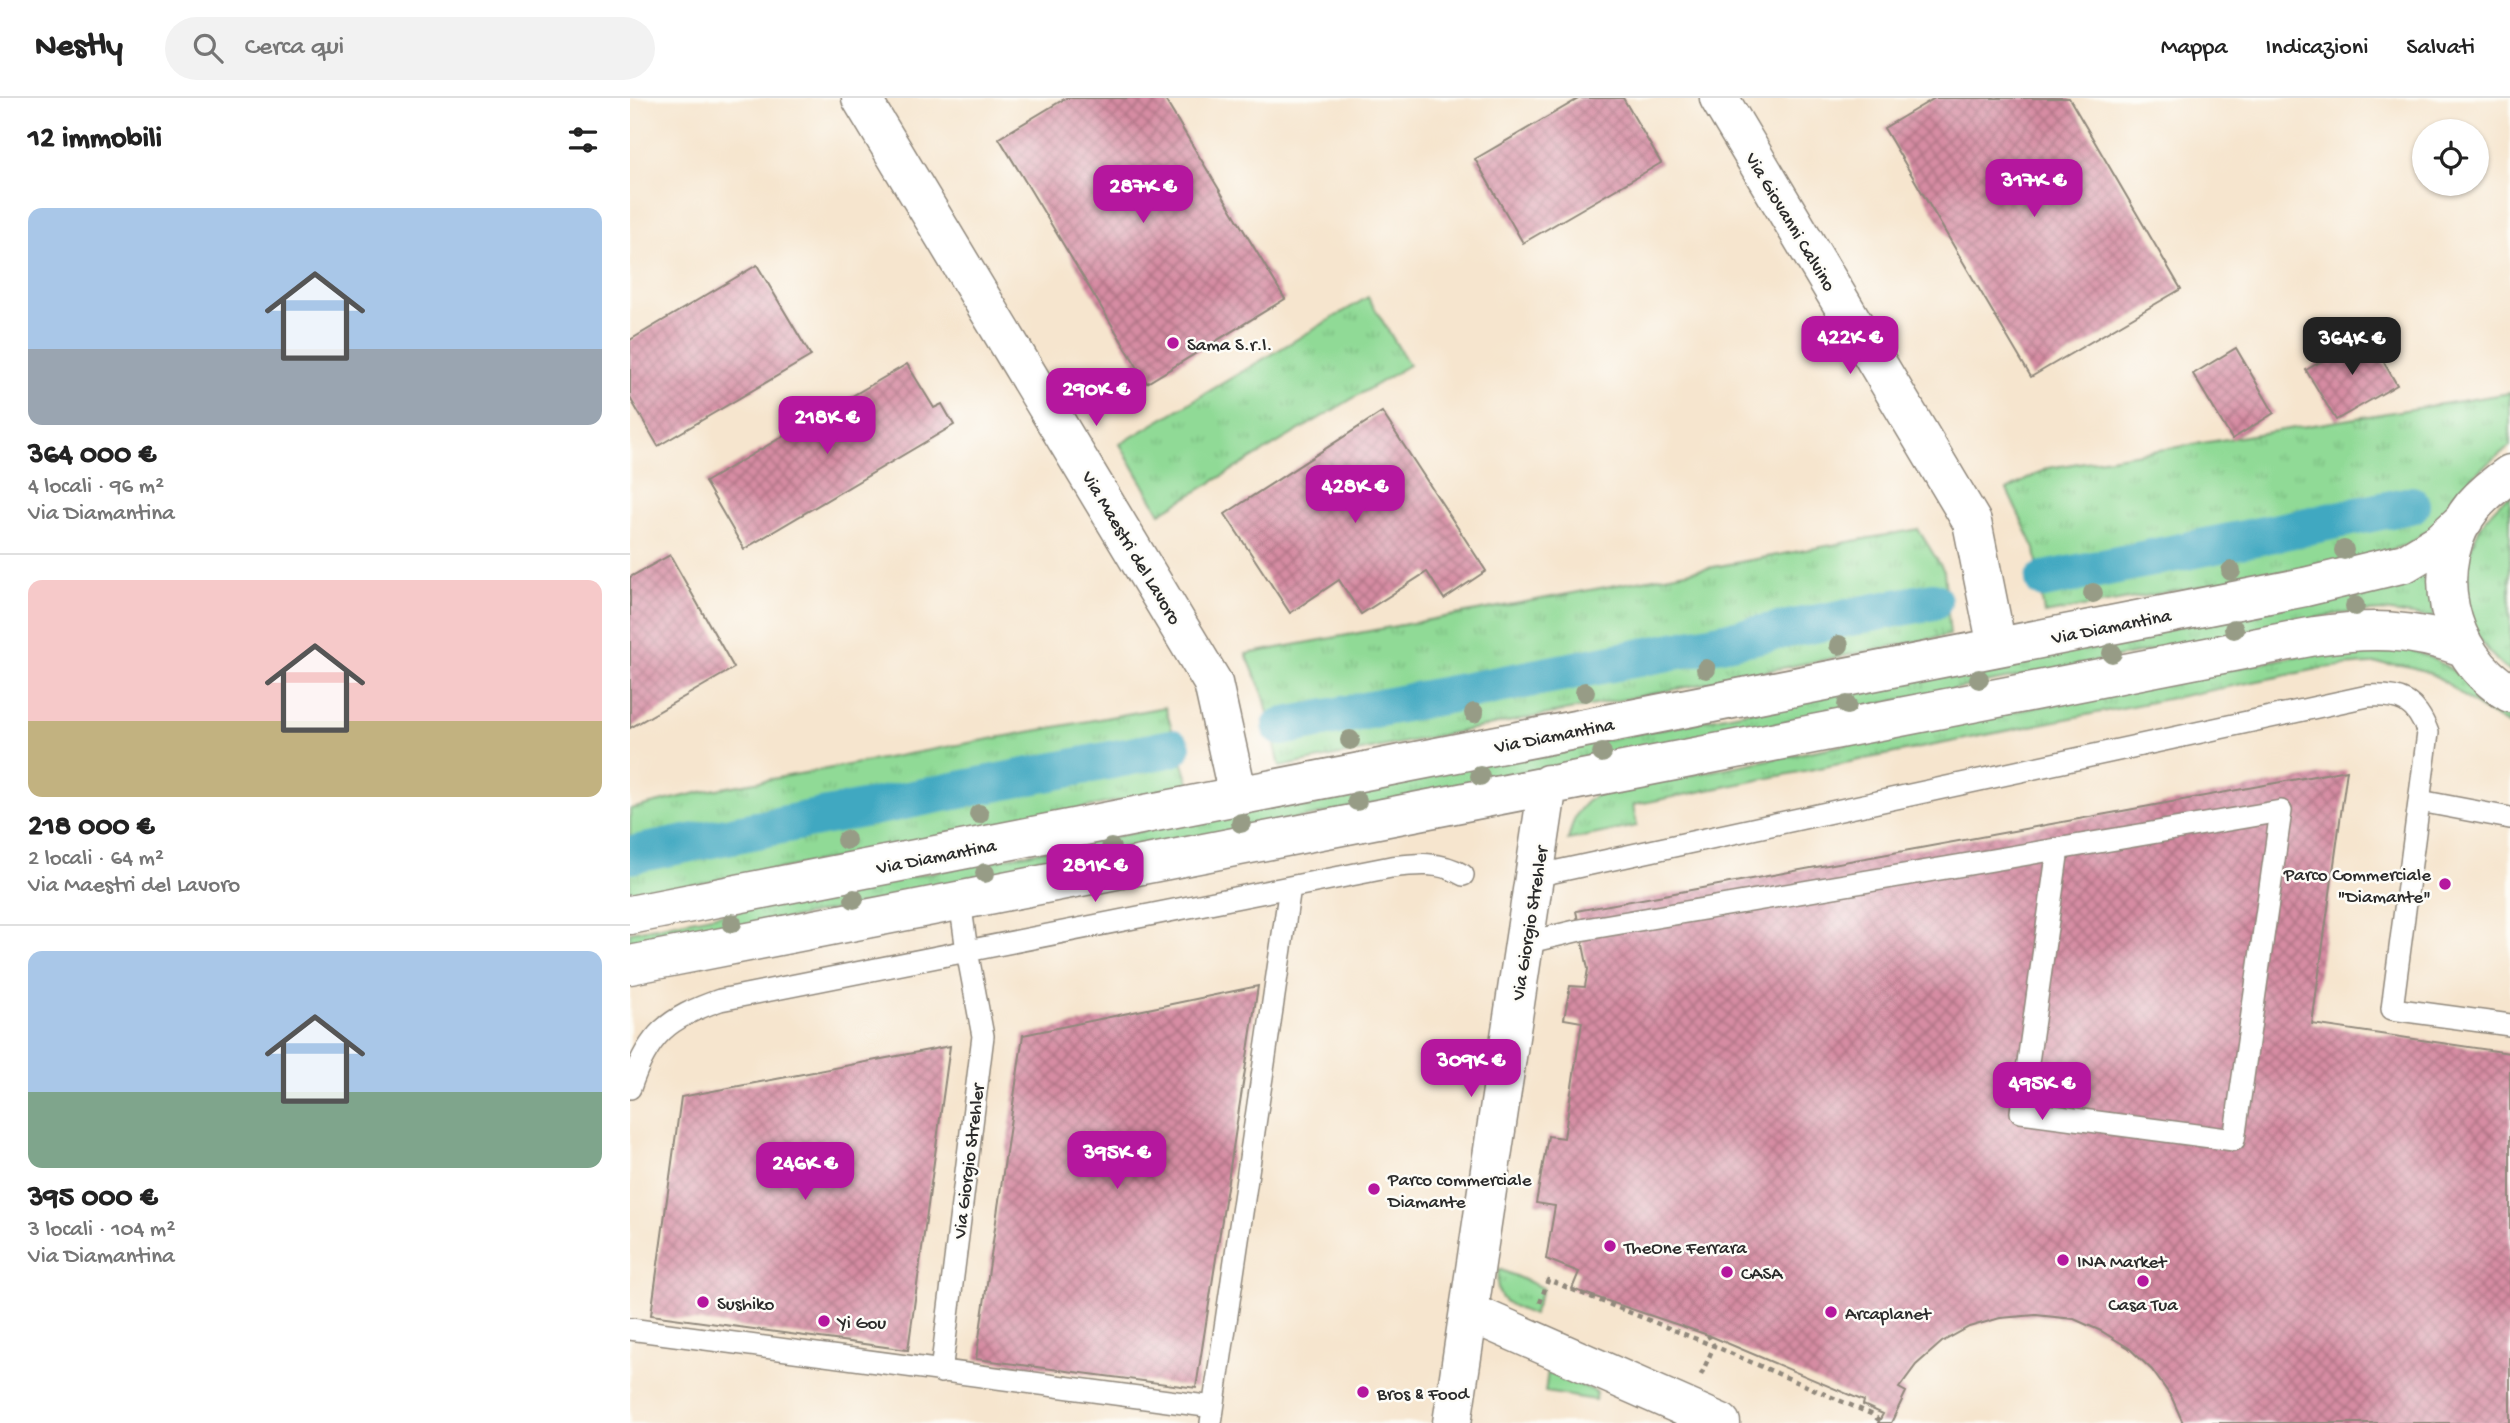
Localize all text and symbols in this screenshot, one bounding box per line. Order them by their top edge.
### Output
search box [165,17,655,80]
text: Nestly [35,29,123,67]
icon: search [189,29,227,67]
text: Cerca qui [245,33,344,64]
text: Mappa [2161,34,2228,63]
text: Indicazioni [2266,34,2368,63]
text: Salvati [2406,34,2475,63]
map controls [2412,119,2489,196]
button: locate [2412,119,2489,196]
icon: filters [564,121,602,159]
text: 12 immobili [28,123,162,158]
street label: Via Giovanni Calvino [1738,148,1840,296]
pin: 317K € [1977,159,2091,219]
pin: 287K € [1086,166,1200,225]
text: 317K € [2002,168,2067,195]
text: 287K € [1109,174,1177,201]
icon: home [252,253,378,379]
pin: 422K € [1793,316,1907,376]
pin: 364K € [2295,317,2409,377]
text: 422K € [1817,325,1883,352]
text: 364K € [2319,326,2385,353]
marker: Sama S.r.l. [1165,335,1181,351]
place label: Sama S.r.l. [1187,335,1273,358]
pin: 290K € [1039,368,1153,428]
text: 290K € [1062,377,1130,404]
pin: 218K € [770,396,884,456]
text: 218K € [795,405,859,432]
text: 364 000 € [28,439,156,474]
pin: 428K € [1298,466,1412,525]
street label: Via Maestri del Lavoro [1074,467,1185,630]
text: 4 locali · 96 m² [28,474,164,501]
text: 428K € [1322,474,1388,501]
text: Via Diamantina [28,501,175,528]
street label: Via Diamantina [2049,605,2175,651]
icon: home [252,625,378,751]
street label: Via Diamantina [1492,714,1618,760]
text: 218 000 € [28,811,154,846]
street label: Via Diamantina [874,835,1000,881]
street label: Via Giorgio Strehler [1508,843,1555,1003]
pin: 281K € [1038,844,1152,904]
text: 2 locali · 64 m² [28,846,164,873]
text: 281K € [1063,853,1127,880]
place label: Parco Commerciale "Diamante" [2283,865,2431,910]
text: Via Maestri del Lavoro [28,873,240,900]
marker: Parco Commerciale "Diamante" [2437,876,2453,892]
icon: home [252,996,378,1122]
pin: 309K € [1414,1040,1528,1099]
text: 309K € [1437,1048,1505,1075]
pin: 495K € [1985,1062,2099,1122]
text: 495K € [2009,1071,2075,1098]
street label: Via Giorgio Strehler [949,1080,992,1241]
pin: 395K € [1060,1132,1174,1191]
text: 395K € [1083,1140,1151,1167]
pin: 246K € [748,1142,862,1202]
text: 246K € [772,1151,838,1178]
place label: Parco commerciale Diamante [1386,1170,1532,1215]
marker: Parco commerciale Diamante [1366,1181,1382,1197]
text: 395 000 € [28,1182,158,1217]
text: 3 locali · 104 m² [28,1217,175,1244]
marker: TheOne Ferrara [1602,1238,1618,1254]
place label: TheOne Ferrara [1623,1238,1748,1261]
text: Via Diamantina [28,1244,175,1271]
marker: INA Market [2055,1252,2071,1268]
place label: INA Market [2077,1252,2168,1275]
marker: CASA [1719,1264,1735,1280]
place label: CASA [1741,1264,1784,1287]
marker: Casa Tua [2135,1273,2151,1289]
marker: Sushiko [695,1294,711,1310]
place label: Sushiko [717,1294,775,1317]
place label: Casa Tua [2108,1295,2179,1318]
marker: Arcaplanet [1823,1304,1839,1320]
place label: Arcaplanet [1845,1304,1933,1327]
marker: Yi Gou [816,1313,832,1329]
place label: Yi Gou [836,1313,886,1336]
marker: Bros & Food [1355,1384,1371,1400]
place label: Bros & Food [1376,1384,1471,1407]

